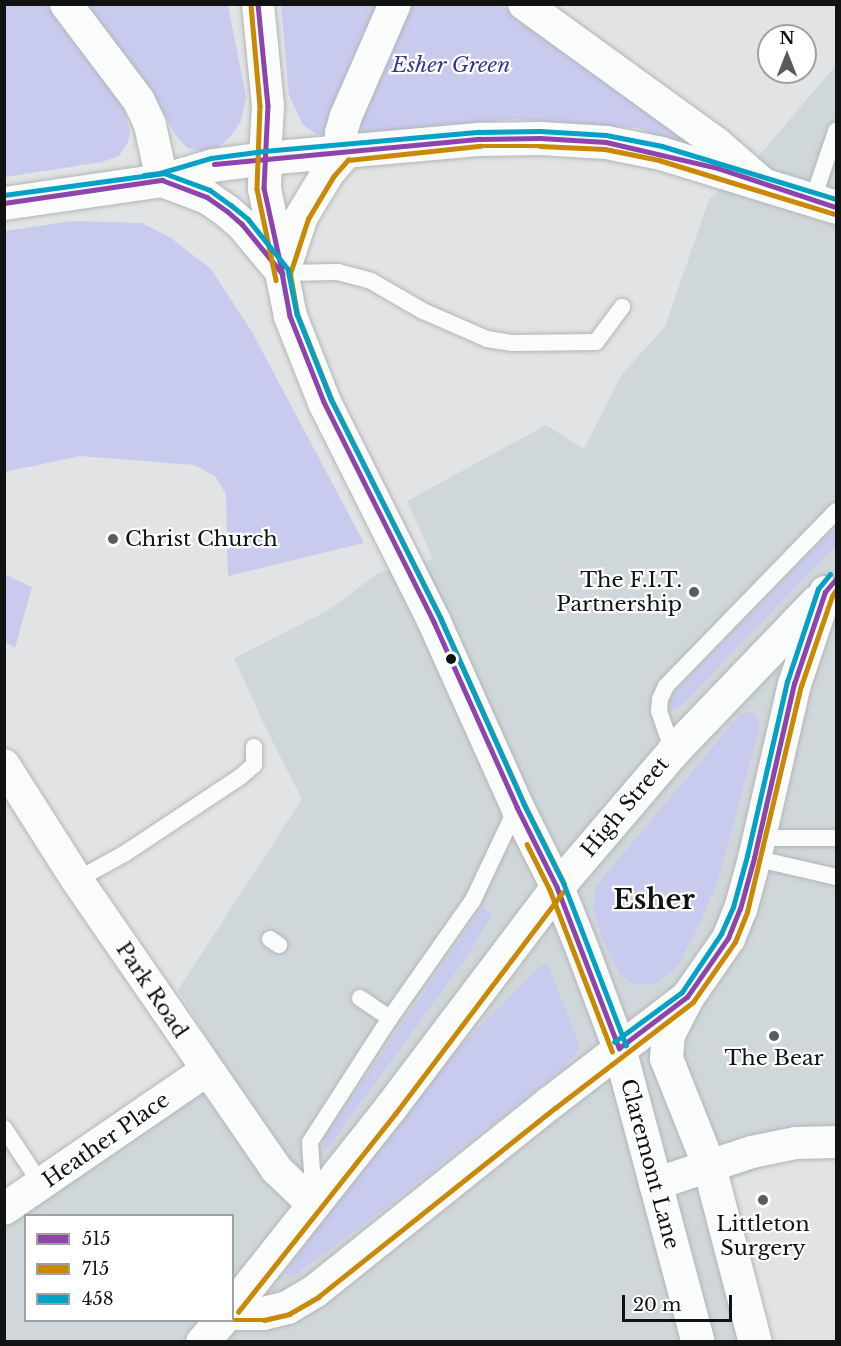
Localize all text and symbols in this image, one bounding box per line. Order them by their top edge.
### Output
north arrow [757,24,817,84]
text: N [779,28,795,48]
park label: Esher Green [391,52,511,78]
place label: Christ Church [125,526,278,552]
marker: Christ Church [106,532,120,546]
place label: The F.I.T. Partnership [556,567,682,617]
marker: The F.I.T. Partnership [687,585,701,599]
unlabelled marker [445,653,457,665]
street label: High Street [576,752,674,862]
district label: Esher [613,884,695,916]
street label: Park Road [111,937,193,1043]
marker: The Bear [767,1029,781,1043]
place label: The Bear [724,1045,824,1071]
street label: Claremont Lane [615,1076,685,1252]
street label: Heather Place [38,1087,174,1193]
marker: Littleton Surgery [754,1191,772,1209]
place label: Littleton Surgery [716,1211,810,1261]
legend [24,1214,234,1322]
text: 515 [82,1228,110,1250]
text: 715 [82,1258,109,1280]
scale bar [625,1283,734,1321]
text: 458 [82,1288,114,1310]
text: 20 m [633,1294,681,1316]

